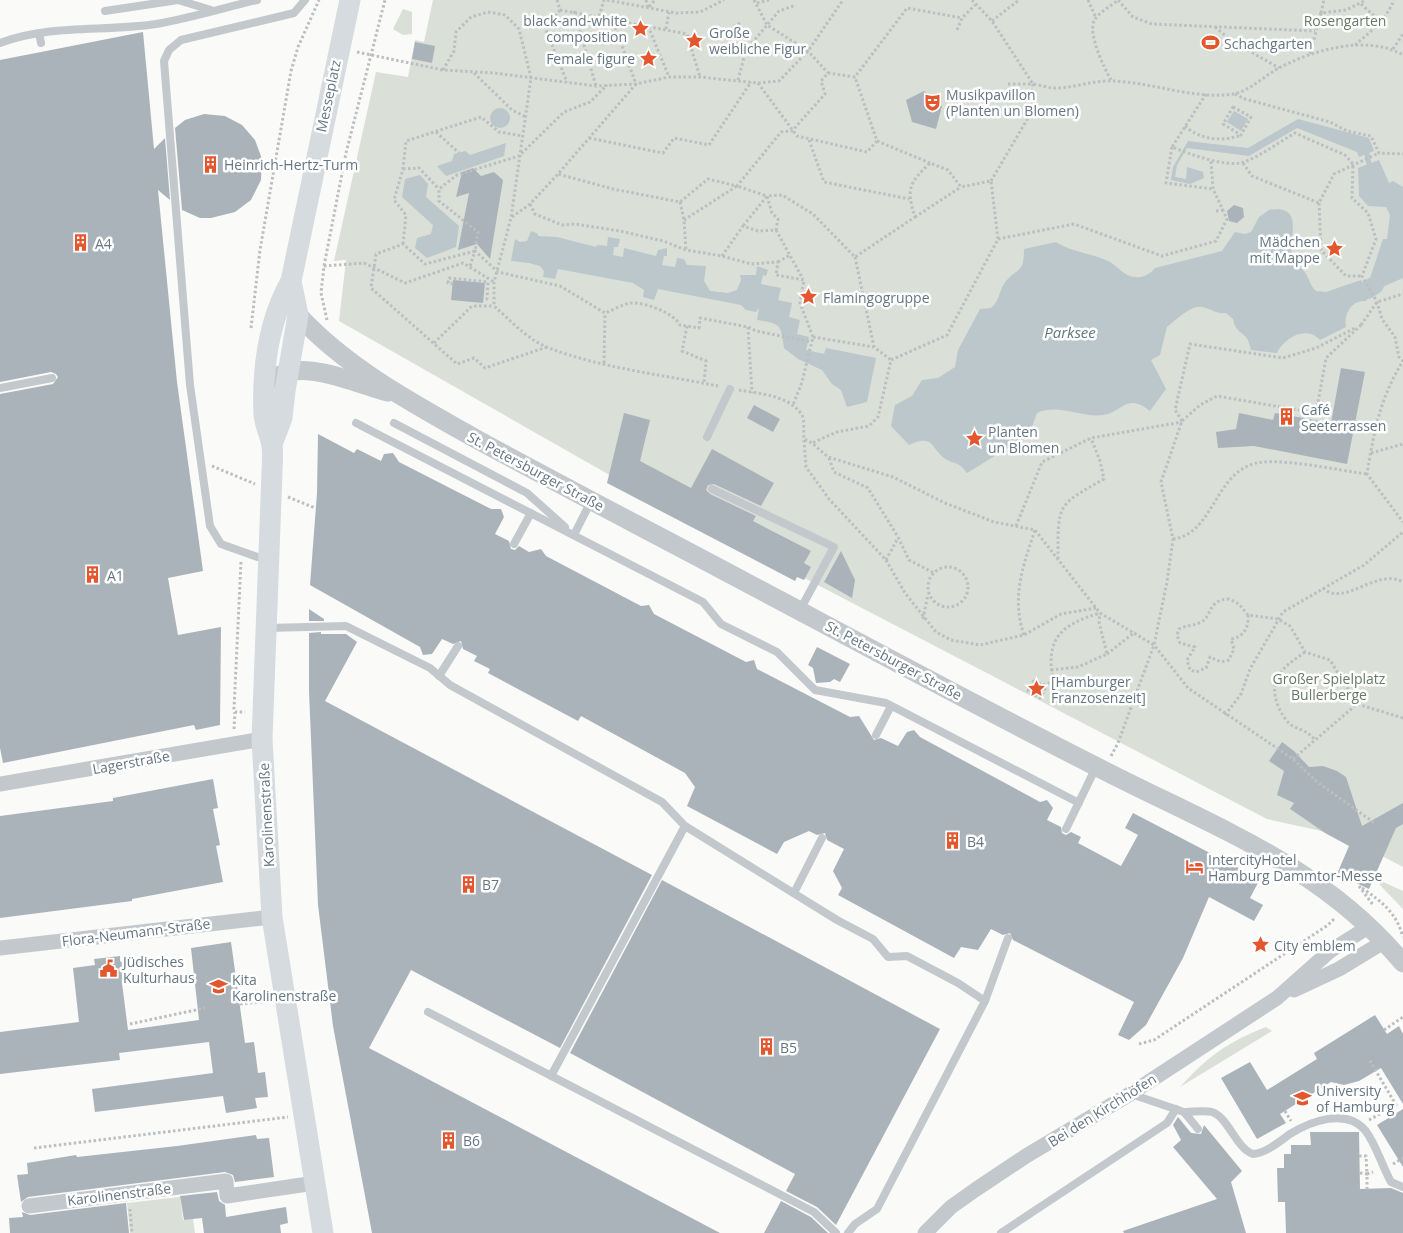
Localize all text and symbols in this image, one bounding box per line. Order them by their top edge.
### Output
place label: black-and-white composition [523,11,627,46]
park label: Rosengarten [1304,11,1386,30]
place icon: black-and-white composition [631,18,651,38]
place label: Große weibliche Figur [709,23,807,58]
place icon: Große weibliche Figur [685,30,705,50]
sports icon: Schachgarten [1200,33,1220,53]
place label: Schachgarten [1224,34,1313,53]
place icon: Female figure [639,48,659,68]
place label: Female figure [546,49,635,68]
street label: Messeplatz [311,58,345,134]
place label: Musikpavillon (Planten un Blomen) [946,85,1079,120]
theatre icon: Musikpavillon (Planten un Blomen) [922,92,942,112]
building icon: Heinrich-Hertz-Turm [200,154,220,174]
place label: Heinrich-Hertz-Turm [224,155,358,174]
place label: Mädchen mit Mappe [1250,232,1320,267]
building icon: A4 [71,233,91,253]
place label: A4 [95,234,112,253]
place icon: Mädchen mit Mappe [1324,239,1344,259]
place icon: Flamingogruppe [799,287,819,307]
place label: Flamingogruppe [823,288,930,307]
water label: Parksee [1044,322,1096,342]
place label: Café Seeterrassen [1301,400,1386,435]
building icon: Café Seeterrassen [1277,407,1297,427]
place label: Planten un Blomen [988,422,1059,457]
street label: St. Petersburger Straße [464,427,608,515]
place icon: Planten un Blomen [964,429,984,449]
building icon: A1 [83,565,103,585]
place label: A1 [107,566,124,585]
street label: St. Petersburger Straße [822,616,966,704]
park label: Großer Spielplatz Bullerberge [1273,669,1386,704]
place label: [Hamburger Franzosenzeit] [1051,672,1146,707]
place icon: [Hamburger Franzosenzeit] [1027,679,1047,699]
street label: Lagerstraße [91,746,171,778]
street label: Karolinenstraße [254,762,278,868]
building icon: B4 [943,831,963,851]
place label: B4 [967,832,984,851]
place label: IntercityHotel Hamburg Dammtor-Messe [1208,850,1382,885]
hotel icon: IntercityHotel Hamburg Dammtor-Messe [1184,857,1204,877]
building icon: B7 [458,874,478,894]
place label: B7 [482,875,499,894]
street label: Flora-Neumann-Straße [61,913,211,951]
place icon: City emblem [1250,935,1270,955]
place label: City emblem [1274,936,1356,955]
place label: Jüdisches Kulturhaus [121,952,195,987]
public building icon: Jüdisches Kulturhaus [99,959,119,979]
place label: Kita Karolinenstraße [232,970,336,1005]
school or university icon: Kita Karolinenstraße [208,977,228,997]
building icon: B5 [756,1037,776,1057]
place label: B5 [780,1038,797,1057]
street label: Bei den Kirchhöfen [1044,1069,1160,1151]
place label: University of Hamburg [1316,1081,1395,1116]
school or university icon: University of Hamburg [1292,1088,1312,1108]
building icon: B6 [439,1130,459,1150]
place label: B6 [463,1131,480,1150]
street label: Karolinenstraße [66,1178,172,1210]

